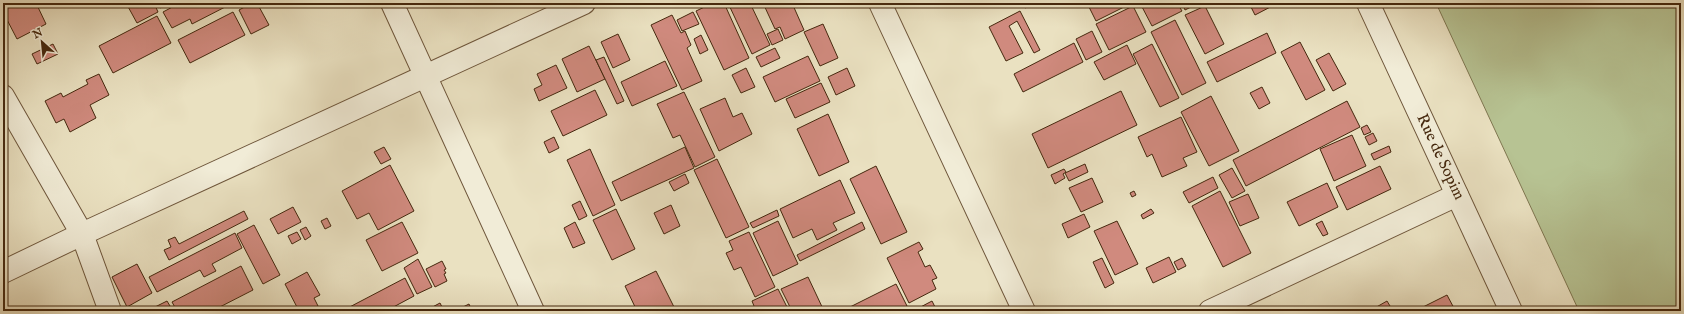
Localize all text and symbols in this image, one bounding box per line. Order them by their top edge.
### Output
north arrow [22,22,62,62]
text: N [30,25,46,43]
street label: Rue de Sopim [1411,111,1469,203]

